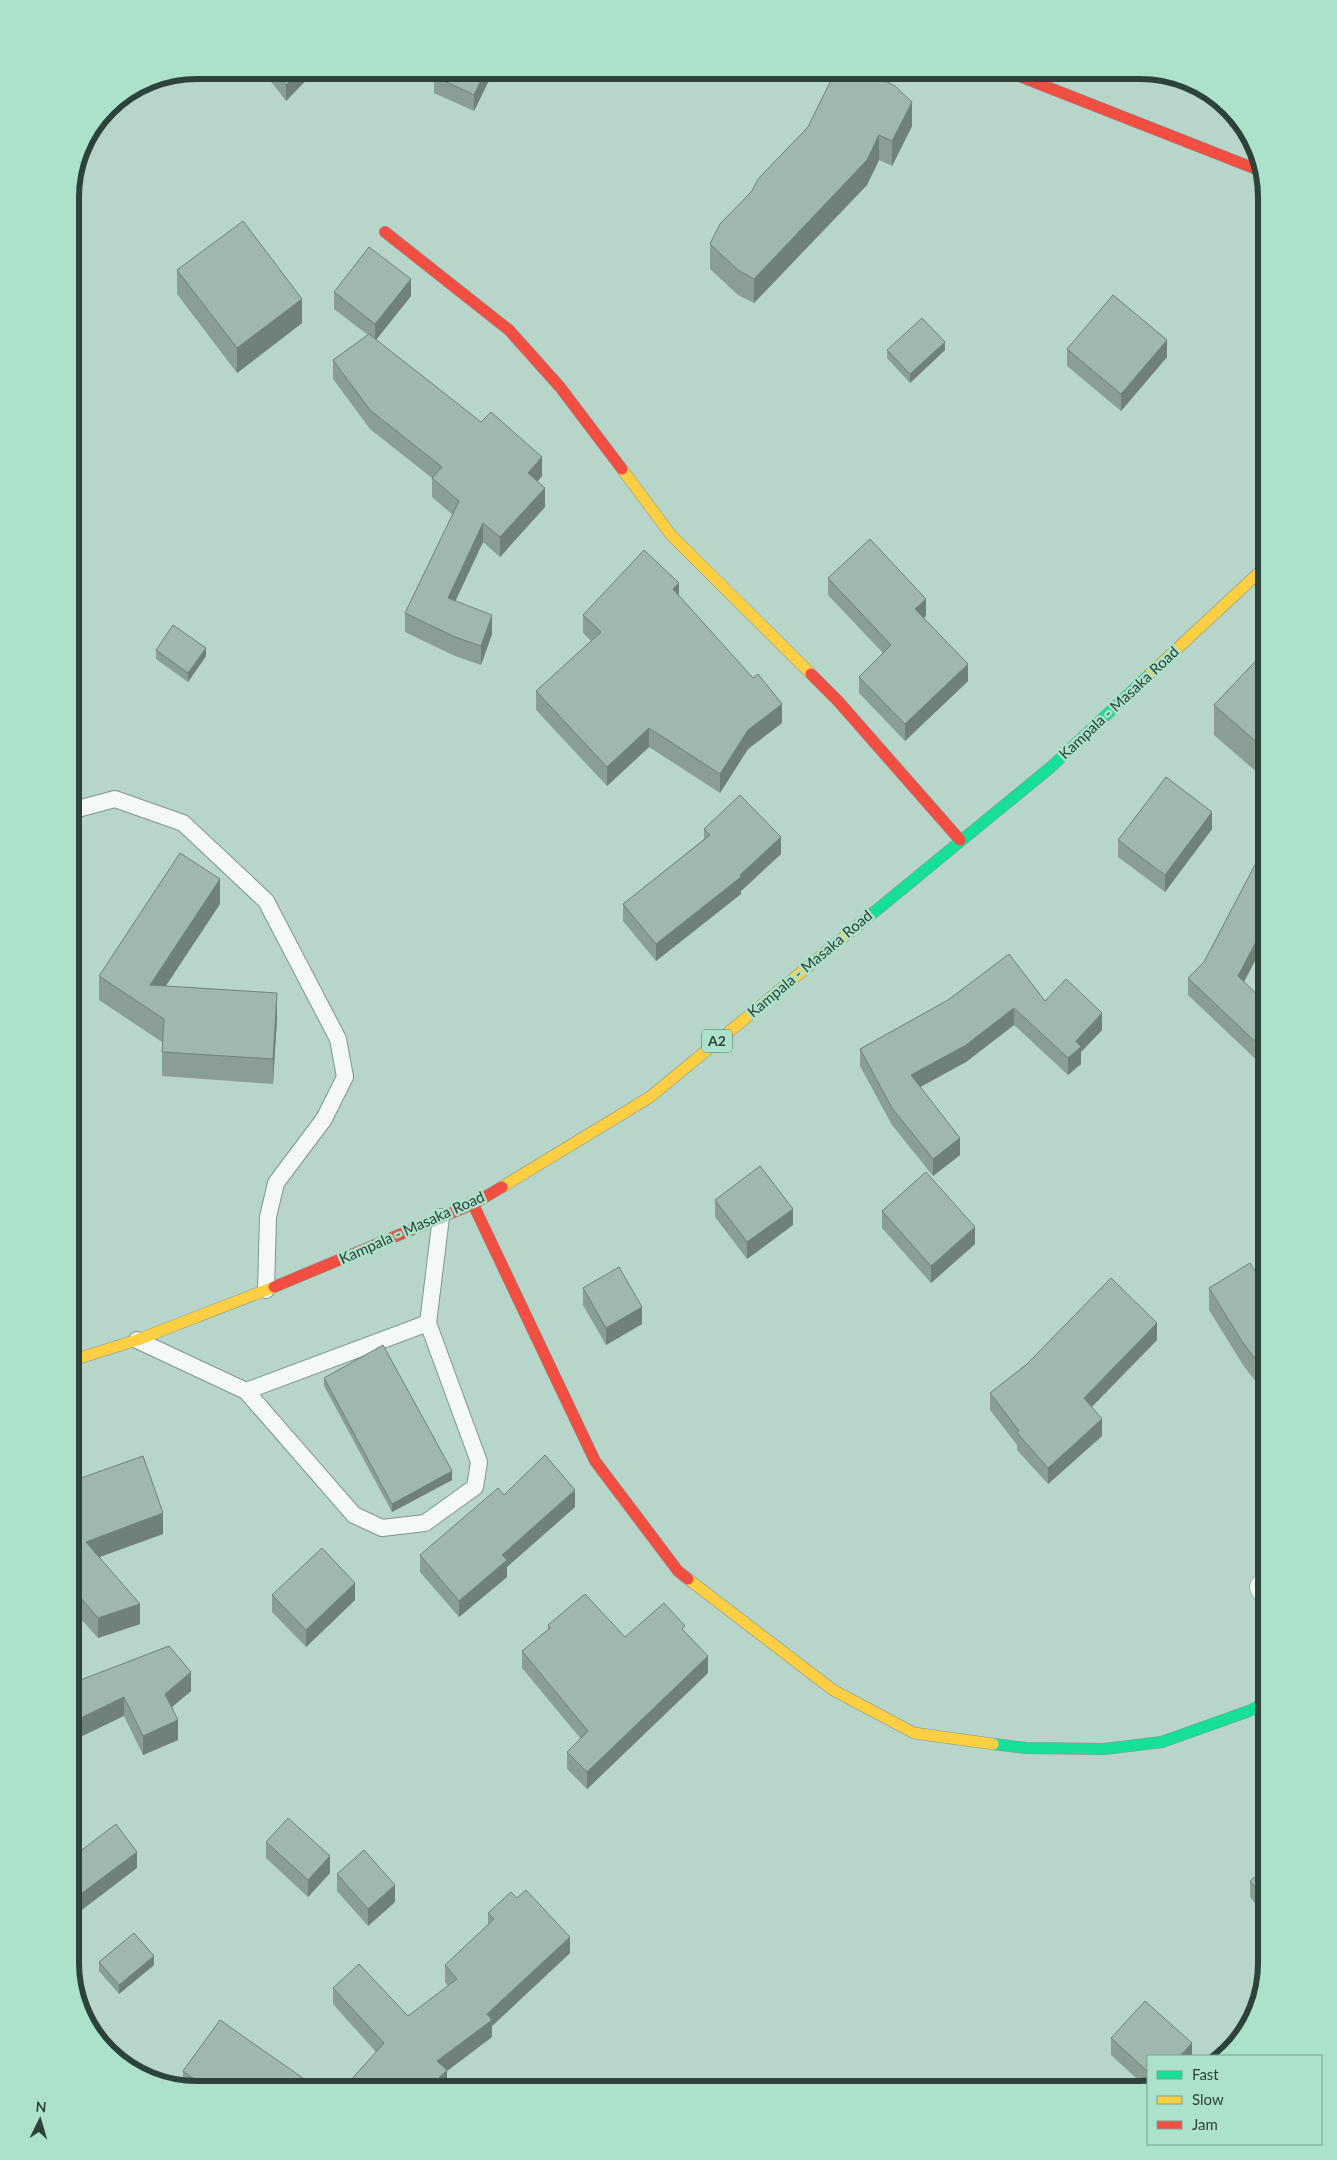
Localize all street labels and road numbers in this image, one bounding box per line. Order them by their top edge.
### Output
street label: Kampala - Masaka Road [1055,642,1182,762]
street label: Kampala - Masaka Road [743,906,875,1021]
road number: A2 [702,1030,732,1052]
street label: Kampala - Masaka Road [336,1187,487,1267]

